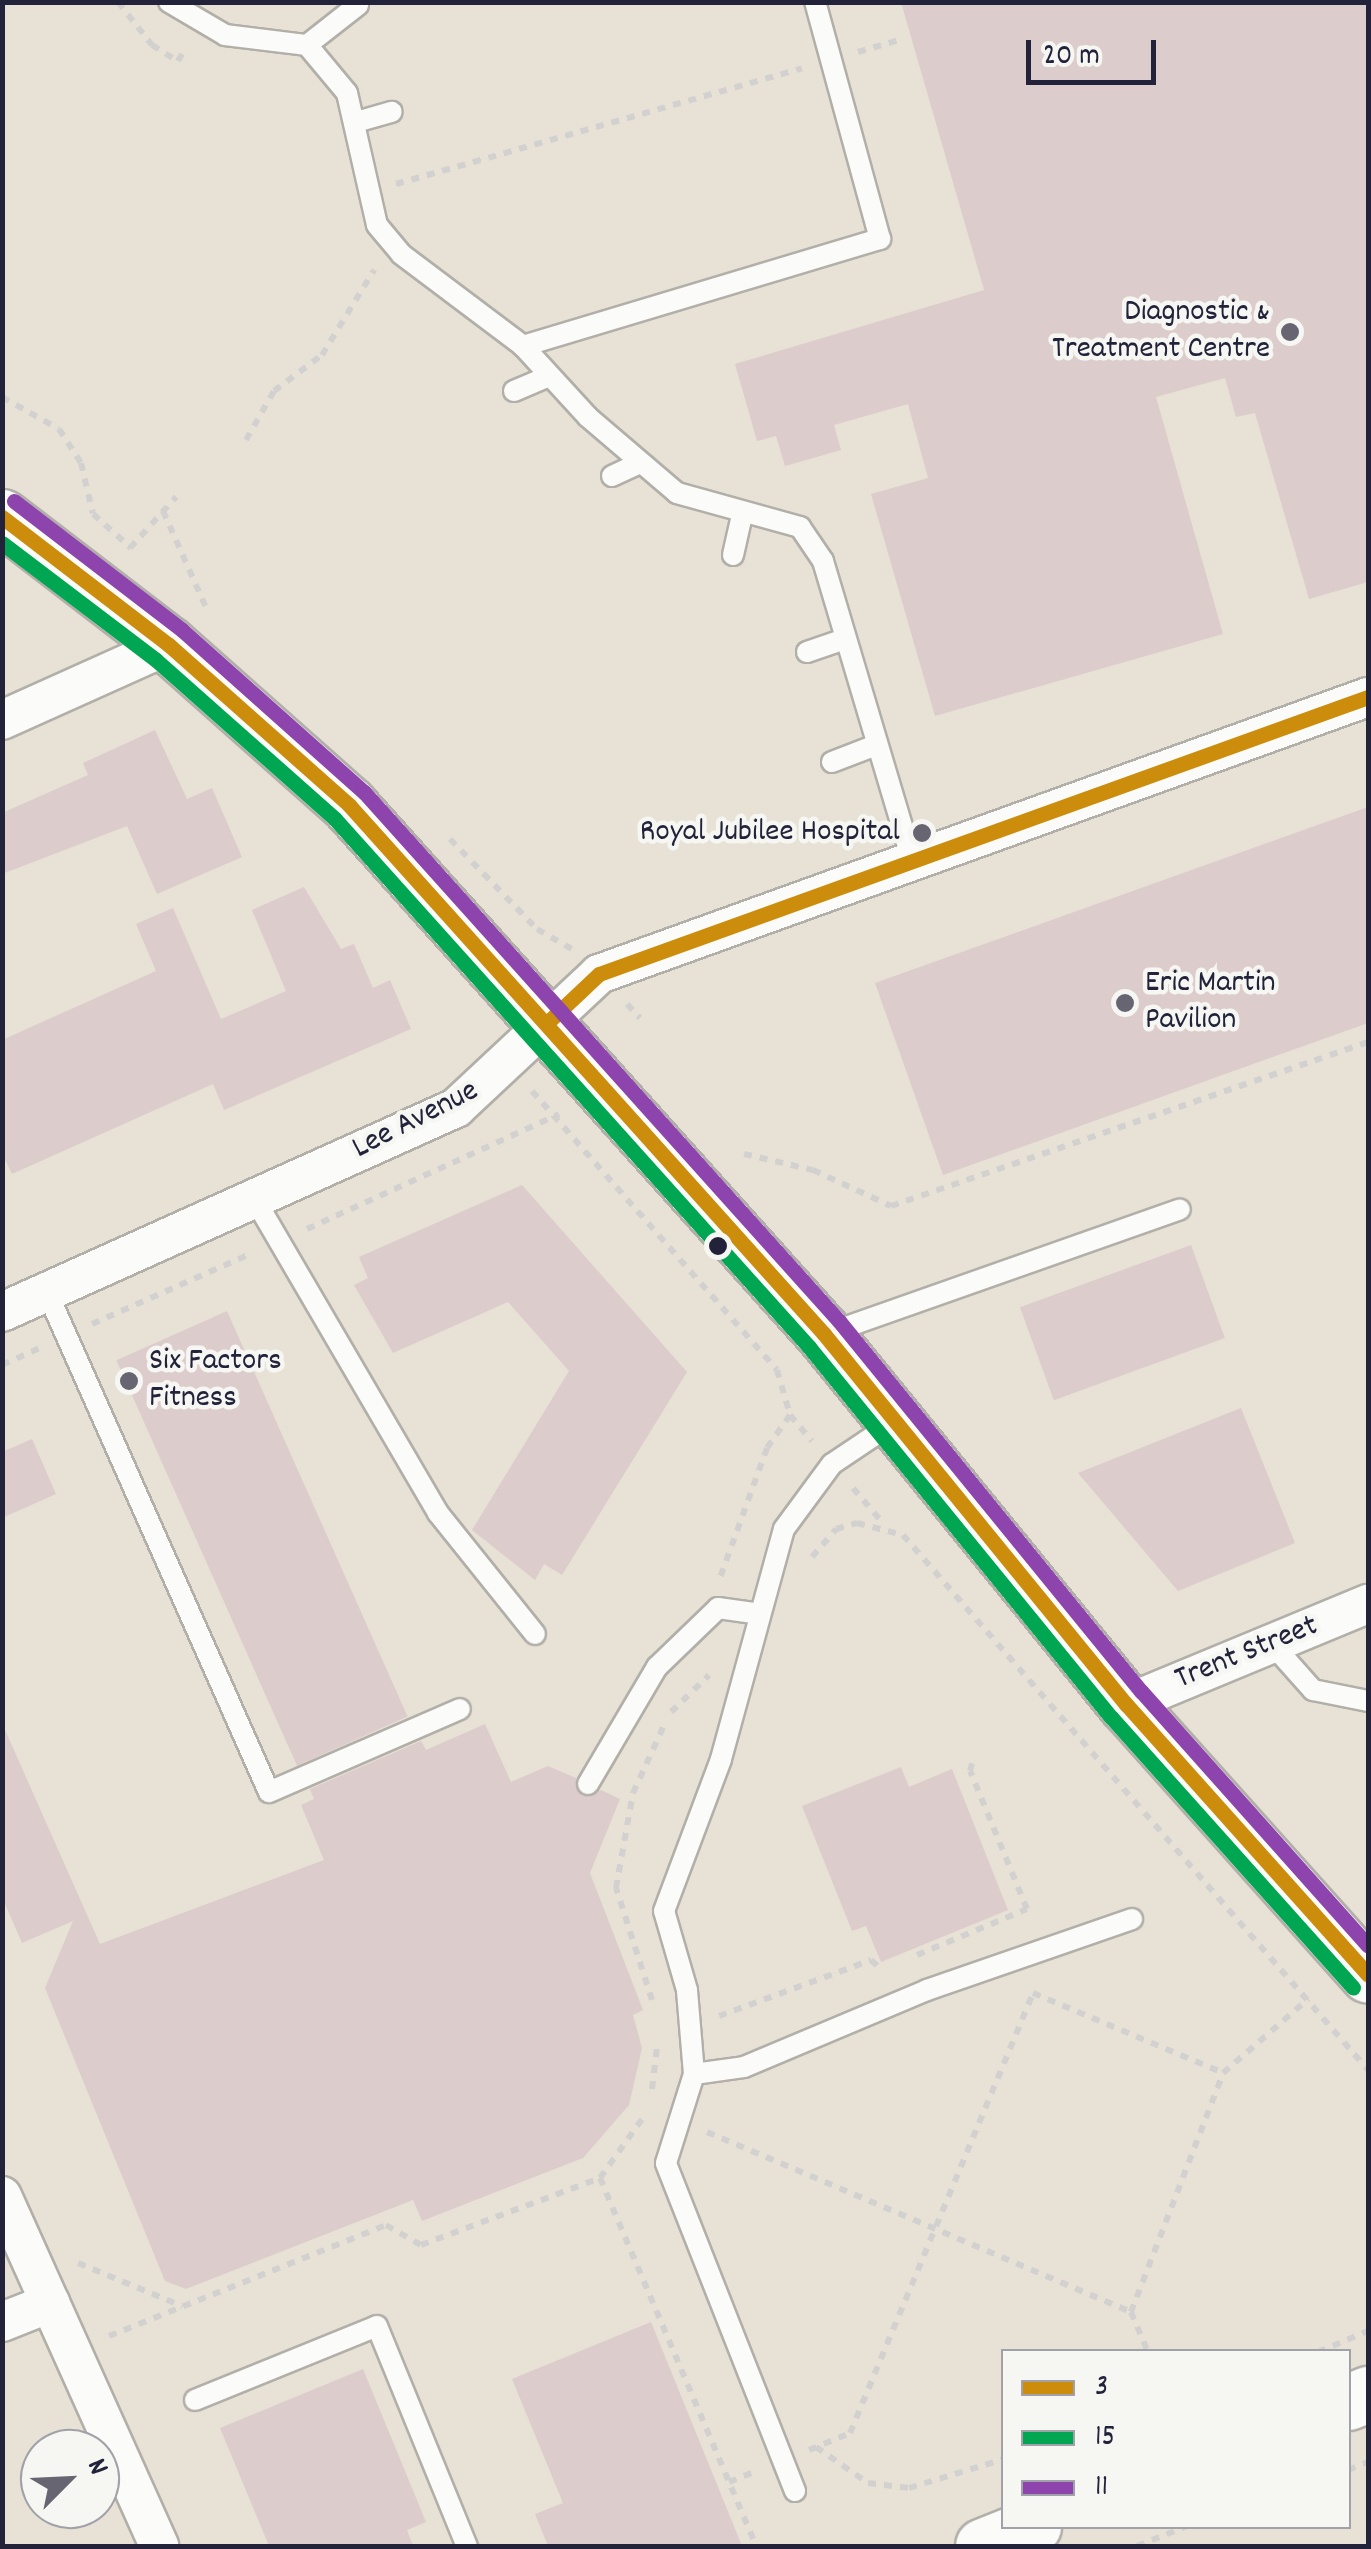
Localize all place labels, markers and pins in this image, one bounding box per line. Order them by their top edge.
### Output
place label: Diagnostic & Treatment Centre [1052,295,1270,370]
marker: Diagnostic & Treatment Centre [1279,321,1301,343]
place label: Royal Jubilee Hospital [640,814,900,852]
marker: Royal Jubilee Hospital [909,820,935,846]
place label: Eric Martin Pavilion [1145,966,1276,1041]
marker: Eric Martin Pavilion [1114,992,1136,1014]
unlabelled marker [708,1236,728,1256]
place label: Six Factors Fitness [149,1344,282,1419]
marker: Six Factors Fitness [118,1370,140,1392]

